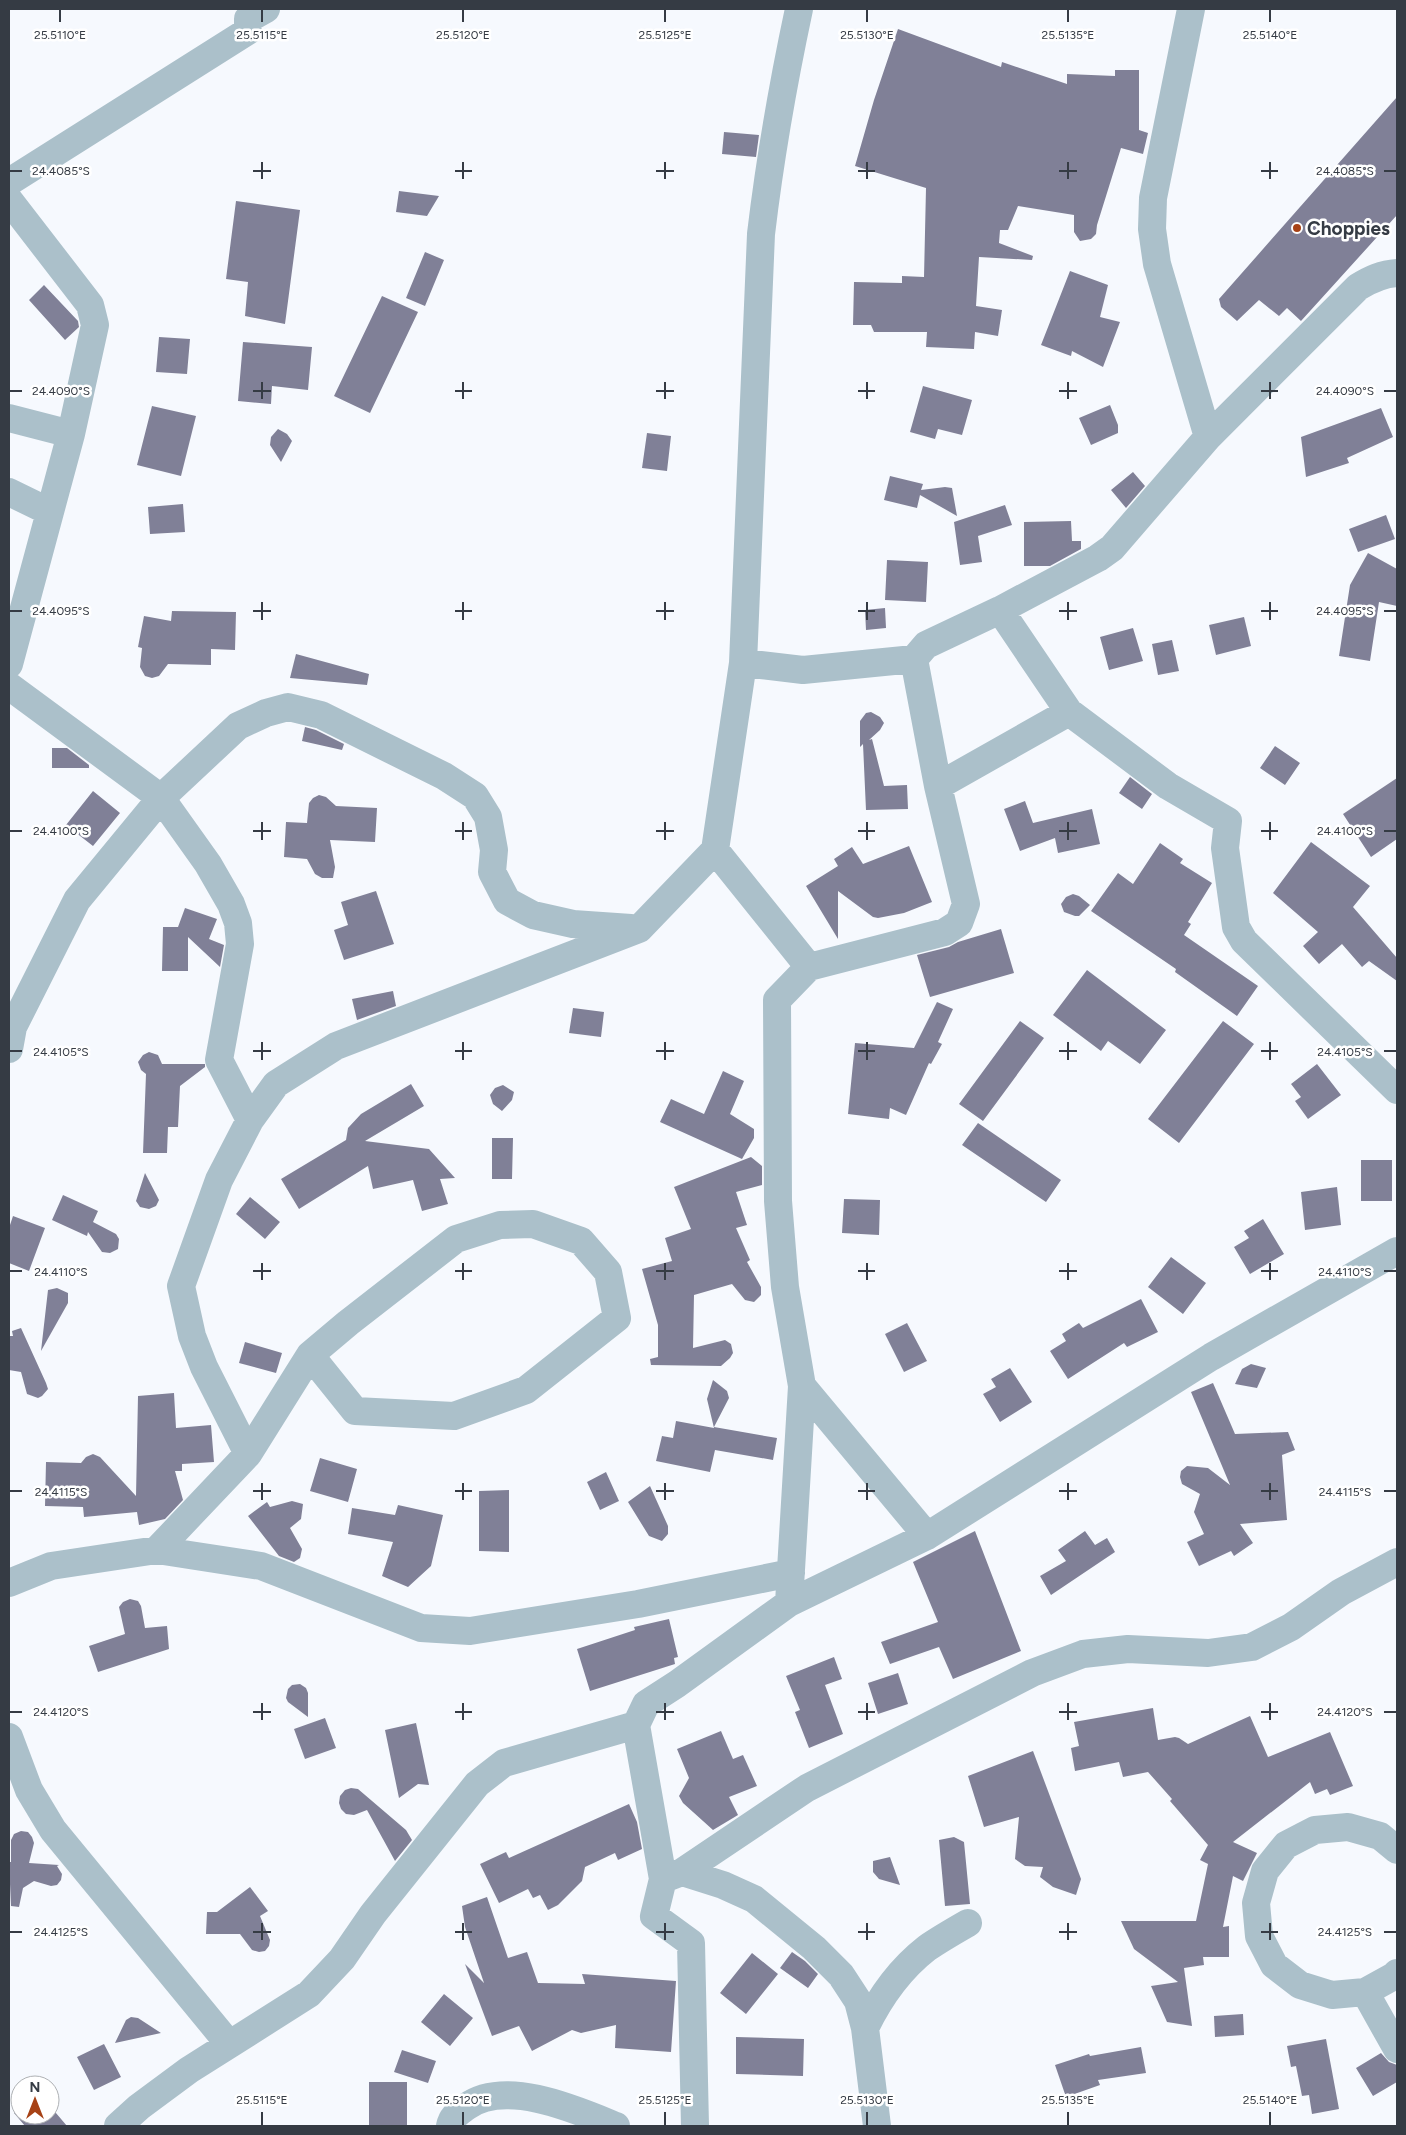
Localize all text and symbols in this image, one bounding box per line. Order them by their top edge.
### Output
text: 25.5110°E [34,28,86,42]
text: 25.5115°E [236,28,288,42]
text: 25.5120°E [436,28,490,42]
text: 25.5125°E [638,28,692,42]
text: 25.5130°E [840,28,894,42]
text: 25.5135°E [1042,28,1094,42]
text: 25.5140°E [1243,28,1297,42]
text: 24.4085°S [32,164,90,178]
text: 24.4085°S [1316,164,1374,178]
place label: Choppies [1307,217,1390,240]
marker: Choppies [1291,222,1303,234]
text: 24.4090°S [32,384,90,398]
text: 24.4090°S [1316,384,1374,398]
text: 24.4095°S [32,604,90,618]
text: 24.4095°S [1316,604,1374,618]
text: 24.4100°S [33,824,89,838]
text: 24.4100°S [1317,824,1373,838]
text: 24.4105°S [33,1045,89,1059]
text: 24.4105°S [1317,1045,1373,1059]
text: 24.4110°S [34,1265,88,1279]
text: 24.4110°S [1318,1265,1372,1279]
text: 24.4115°S [35,1485,87,1499]
text: 24.4115°S [1319,1485,1371,1499]
text: 24.4120°S [33,1705,89,1719]
text: 24.4120°S [1317,1705,1373,1719]
text: 24.4125°S [34,1925,88,1939]
text: 24.4125°S [1318,1925,1372,1939]
north arrow [10,2075,60,2125]
text: N [30,2079,40,2096]
text: 25.5115°E [236,2093,288,2107]
text: 25.5120°E [436,2093,490,2107]
text: 25.5125°E [638,2093,692,2107]
text: 25.5130°E [840,2093,894,2107]
text: 25.5135°E [1042,2093,1094,2107]
text: 25.5140°E [1243,2093,1297,2107]

